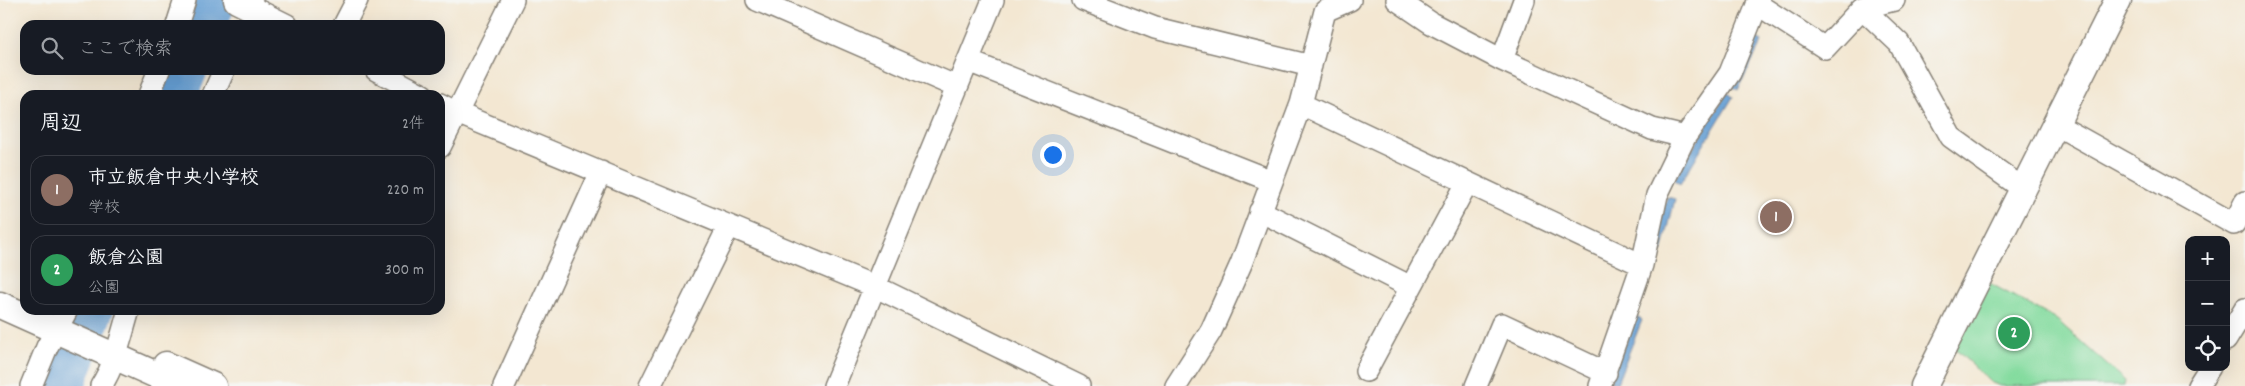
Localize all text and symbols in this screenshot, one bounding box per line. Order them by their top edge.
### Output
search box [20,20,445,75]
icon: search [38,34,66,62]
text: ここで検索 [78,37,173,64]
text: 周辺 [40,110,82,140]
text: 2件 [402,113,425,136]
your location [1040,142,1066,168]
text: 市立飯倉中央小学校 [88,166,259,193]
text: 1 [55,179,59,202]
text: 220 m [387,179,424,202]
text: 学校 [88,197,120,220]
pin: 1 [1760,198,1792,236]
map controls [2185,236,2230,371]
button: + [2185,236,2230,281]
text: 飯倉公園 [88,246,164,273]
text: 2 [54,259,61,282]
text: 300 m [385,259,424,282]
text: 公園 [88,277,120,300]
button: − [2185,281,2230,326]
pin: 2 [1998,314,2030,352]
button: locate [2185,326,2230,371]

